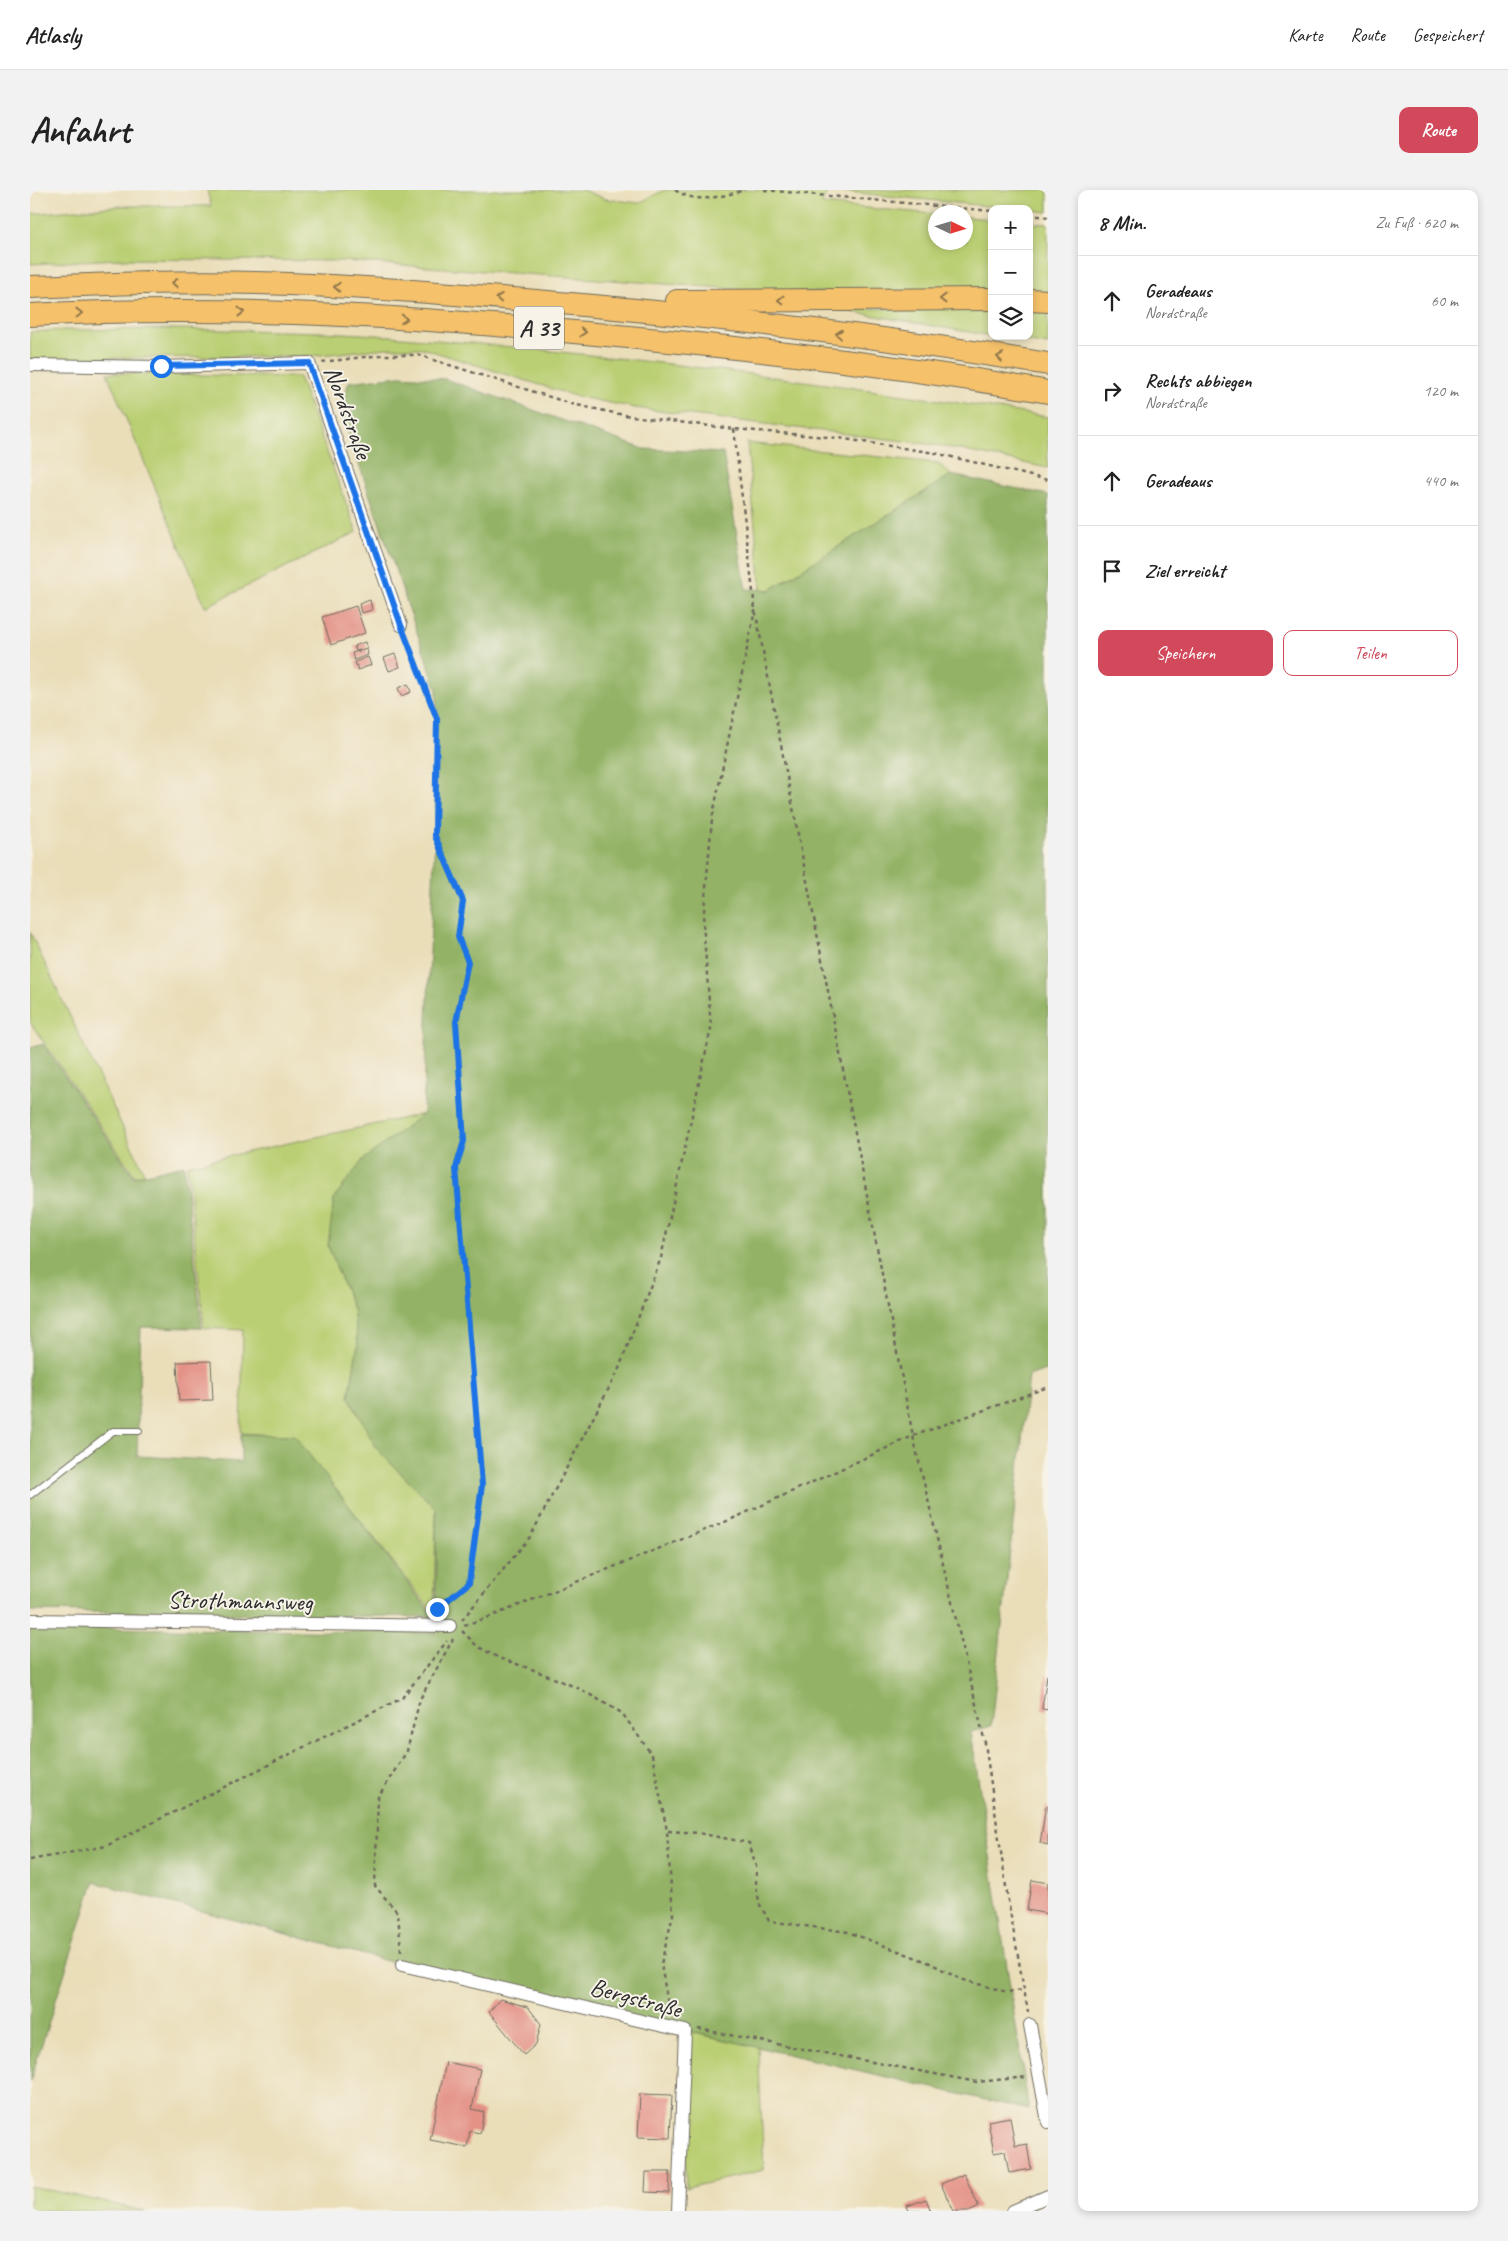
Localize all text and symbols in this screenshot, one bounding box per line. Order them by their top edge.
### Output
text: Atlasly [25,20,81,50]
text: Karte [1288,24,1323,46]
text: Route [1351,24,1385,46]
text: Gespeichert [1413,24,1483,46]
button: Route [1399,107,1478,153]
text: Anfahrt [30,108,130,153]
north arrow [928,205,973,250]
map controls [988,205,1033,340]
button: + [988,205,1033,250]
text: 8 Min. [1098,210,1146,236]
text: Zu Fuß · 620 m [1375,213,1458,233]
button: − [988,250,1033,295]
one-way arrow [171,278,178,288]
text: Geradeaus [1145,279,1212,303]
one-way arrow [333,281,341,292]
icon: ahead [1098,287,1126,315]
text: 60 m [1431,291,1458,311]
one-way arrow [495,293,503,304]
one-way arrow [939,294,946,304]
one-way arrow [776,295,784,305]
button: layers [988,295,1033,340]
text: Nordstraße [1145,303,1207,323]
road number: A 33 [514,306,564,350]
one-way arrow [238,307,245,317]
one-way arrow [75,308,83,318]
one-way arrow [400,313,408,324]
one-way arrow [579,327,587,338]
one-way arrow [835,329,843,339]
one-way arrow [996,352,1004,362]
route start [150,355,173,378]
street label: Nordstraße [317,362,380,465]
text: Rechts abbiegen [1145,369,1251,393]
icon: right [1098,377,1126,405]
text: 120 m [1424,381,1458,401]
text: Nordstraße [1145,393,1207,413]
icon: ahead [1098,467,1126,495]
text: Geradeaus [1145,469,1212,493]
text: 440 m [1424,471,1458,491]
icon: arrive [1098,557,1126,585]
text: Ziel erreicht [1145,559,1225,583]
button: Speichern [1098,630,1273,676]
button: Teilen [1283,630,1458,676]
street label: Strothmannsweg [167,1584,314,1618]
route end [426,1598,449,1621]
street label: Bergstraße [587,1970,687,2026]

